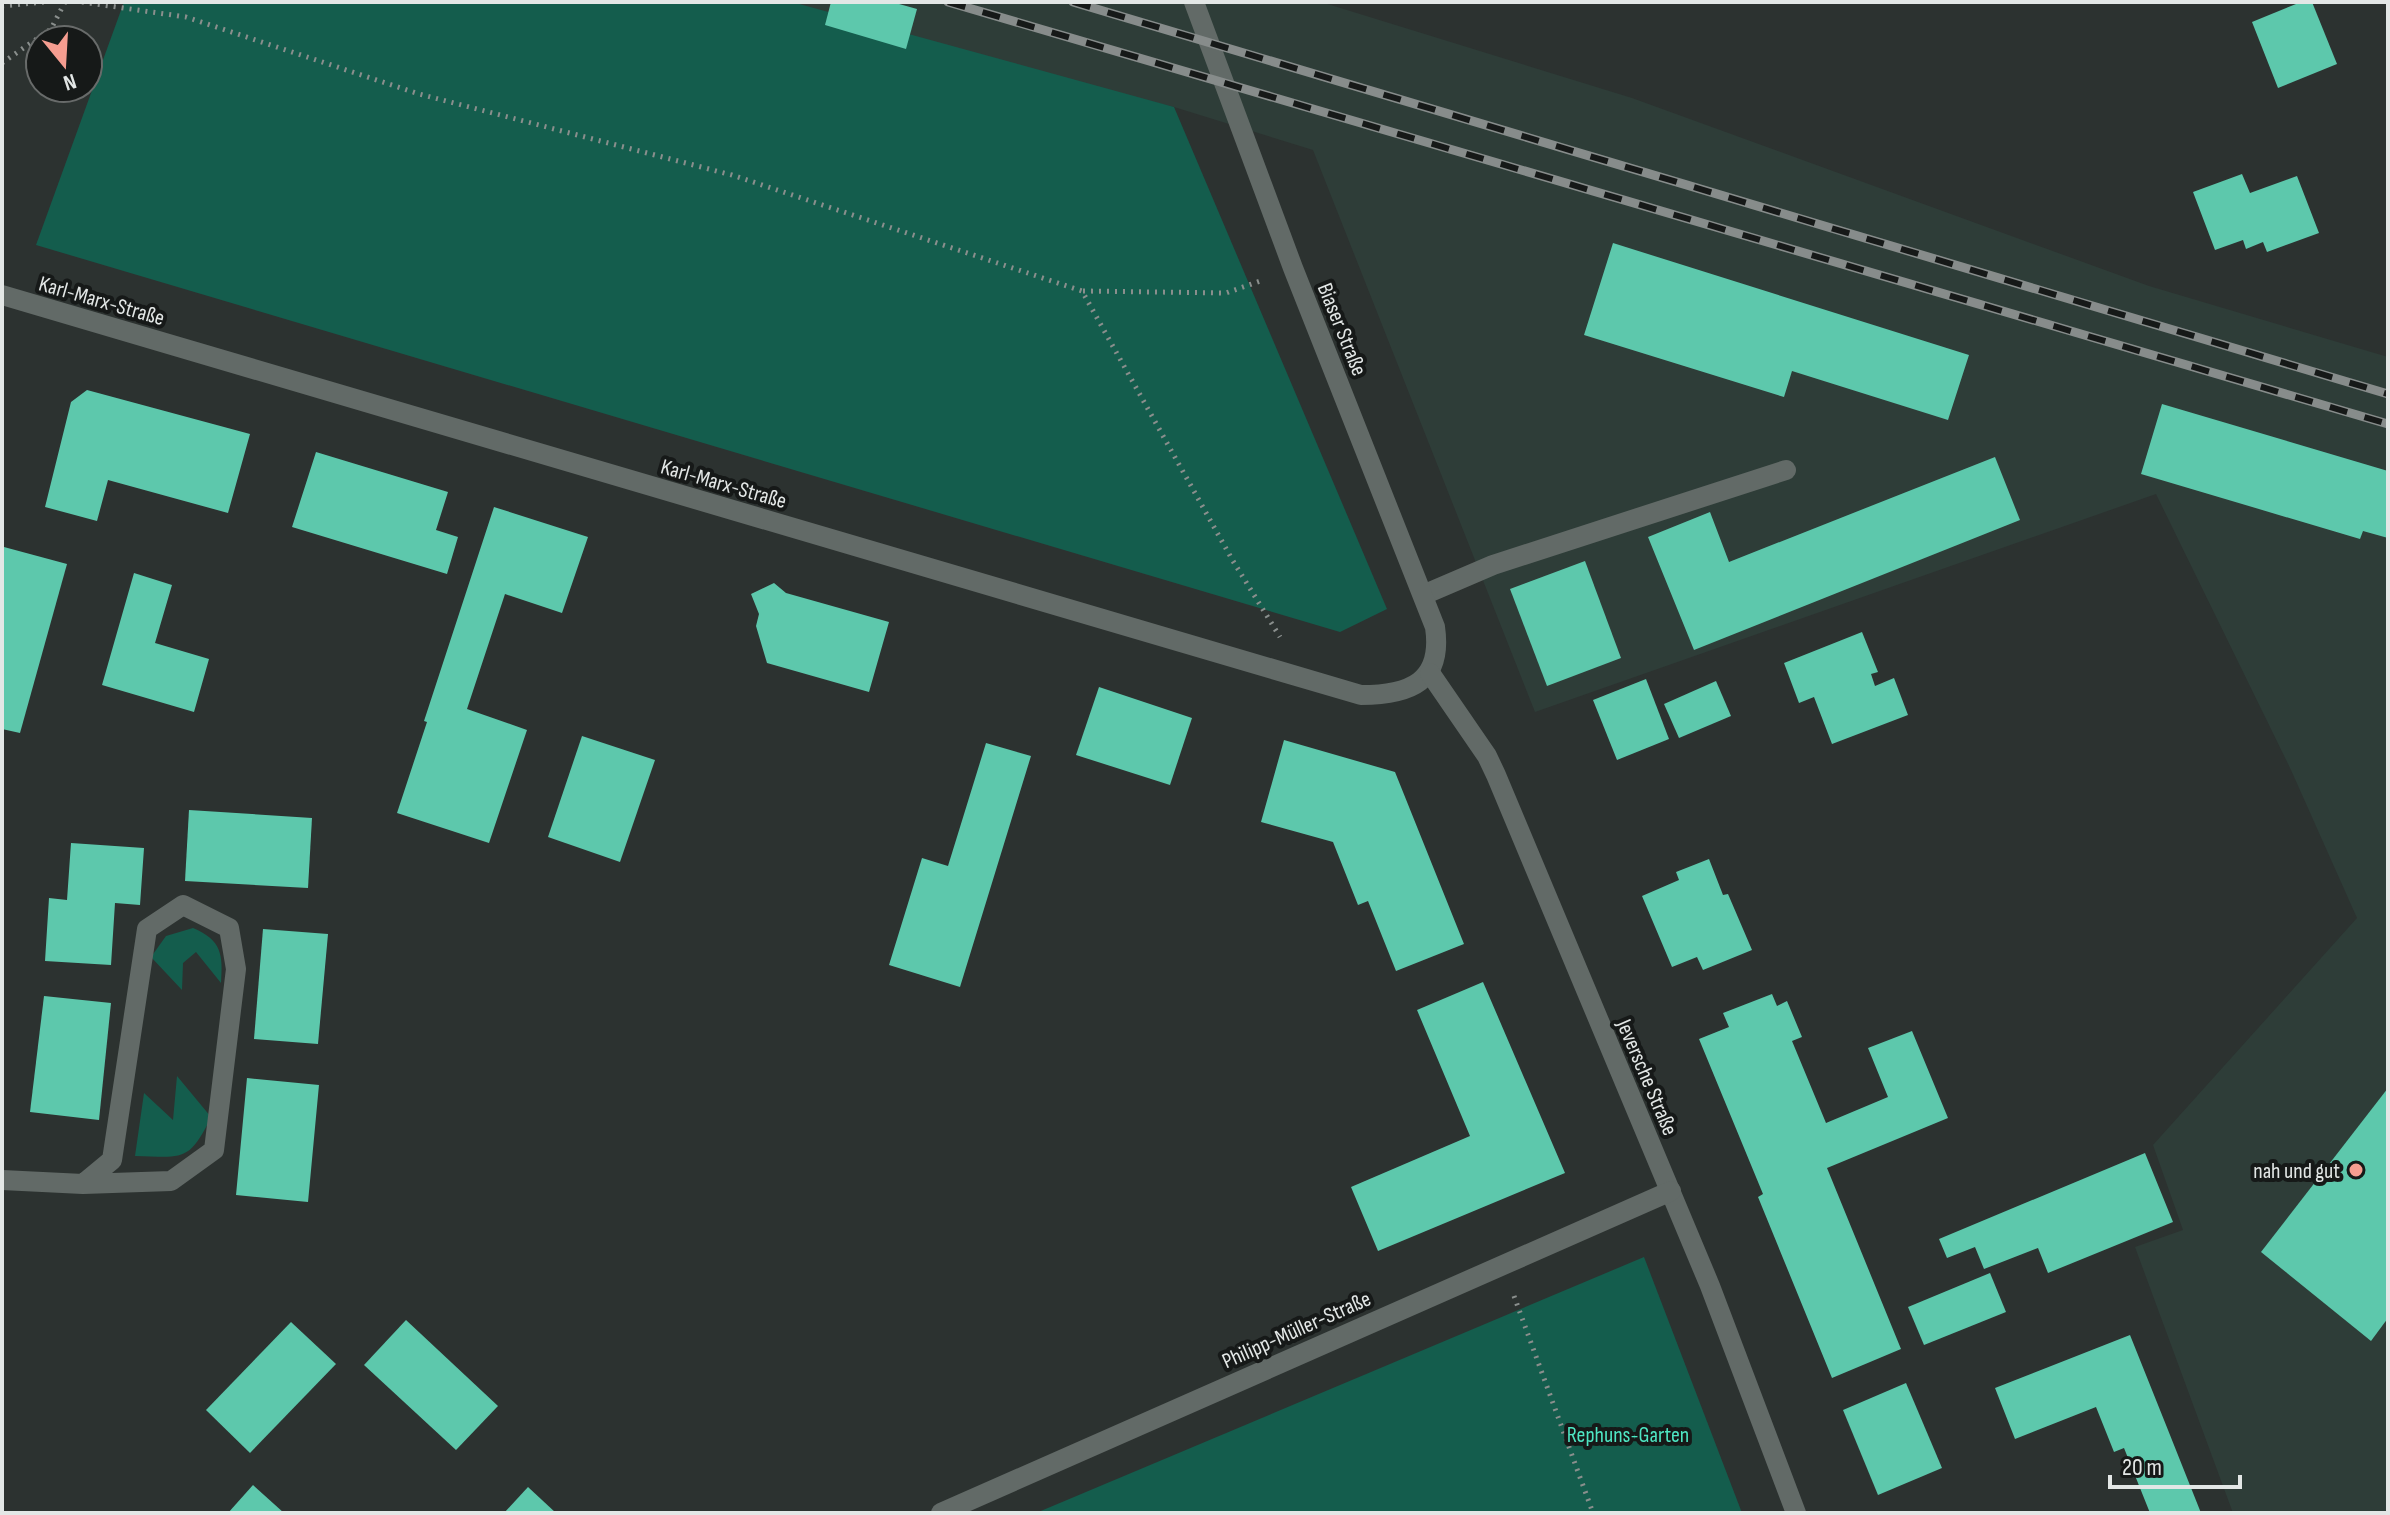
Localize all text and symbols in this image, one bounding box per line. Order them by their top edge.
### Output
north arrow [24,24,104,104]
text: N [60,67,79,96]
street label: Karl-Marx-Straße [36,271,168,332]
street label: Biaser Straße [1311,279,1372,380]
street label: Karl-Marx-Straße [658,454,790,515]
street label: Jeversche Straße [1610,1015,1683,1140]
place label: nah und gut [2253,1158,2340,1185]
marker: nah und gut [2347,1161,2365,1179]
street label: Philipp-Müller-Straße [1218,1286,1375,1375]
park label: Rephuns-Garten [1567,1422,1689,1449]
scale bar [2110,1439,2240,1489]
text: 20 m [2122,1453,2162,1482]

